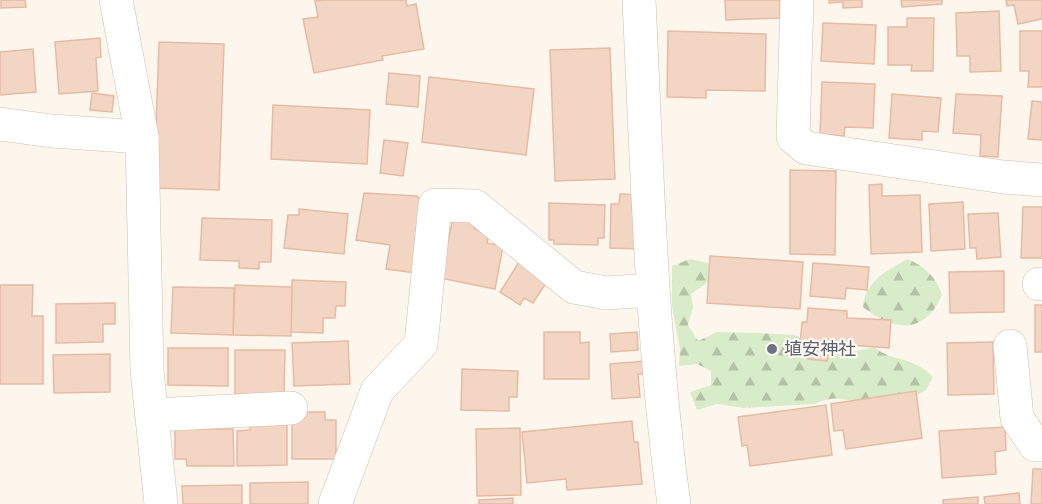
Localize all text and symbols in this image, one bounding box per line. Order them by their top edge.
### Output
place label: 埴安神社 [784,337,856,359]
marker: 埴安神社 [765,342,779,356]

